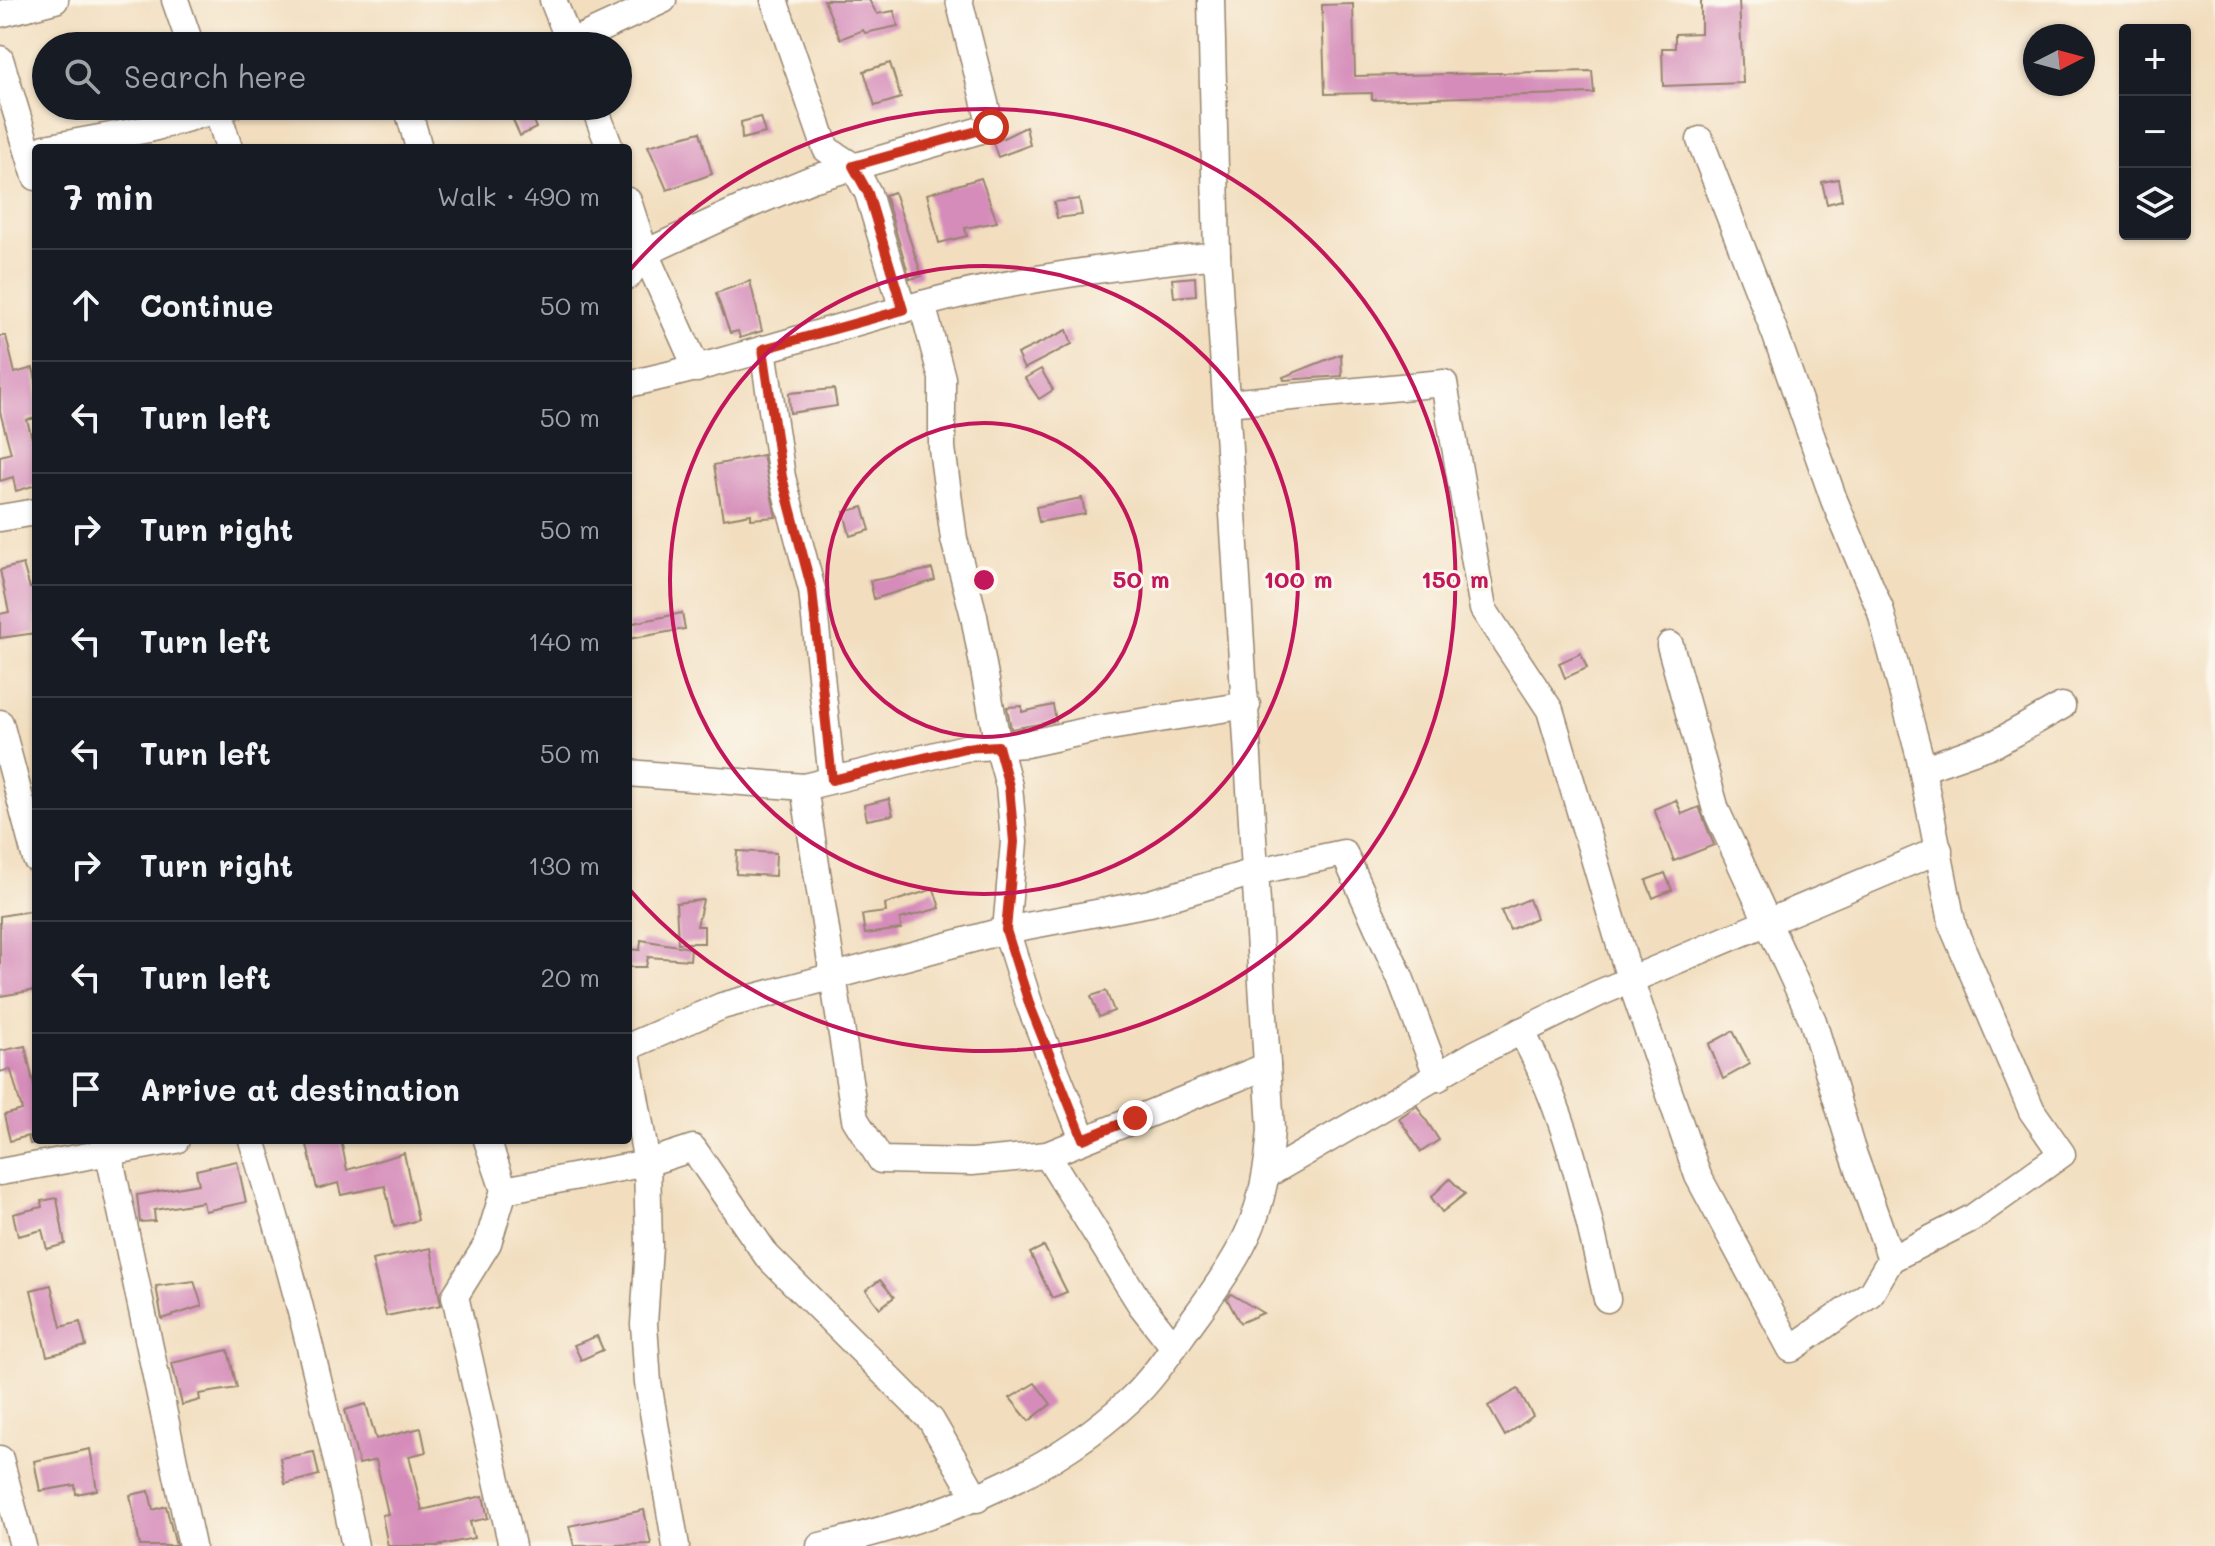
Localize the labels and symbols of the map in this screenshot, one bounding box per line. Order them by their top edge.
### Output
north arrow [2023,24,2095,96]
route start [973,109,1009,145]
text: 50 m [1112,563,1170,594]
text: 100 m [1263,563,1333,594]
text: 150 m [1421,563,1489,594]
centre of rings [970,566,998,594]
route end [1117,1100,1153,1136]

